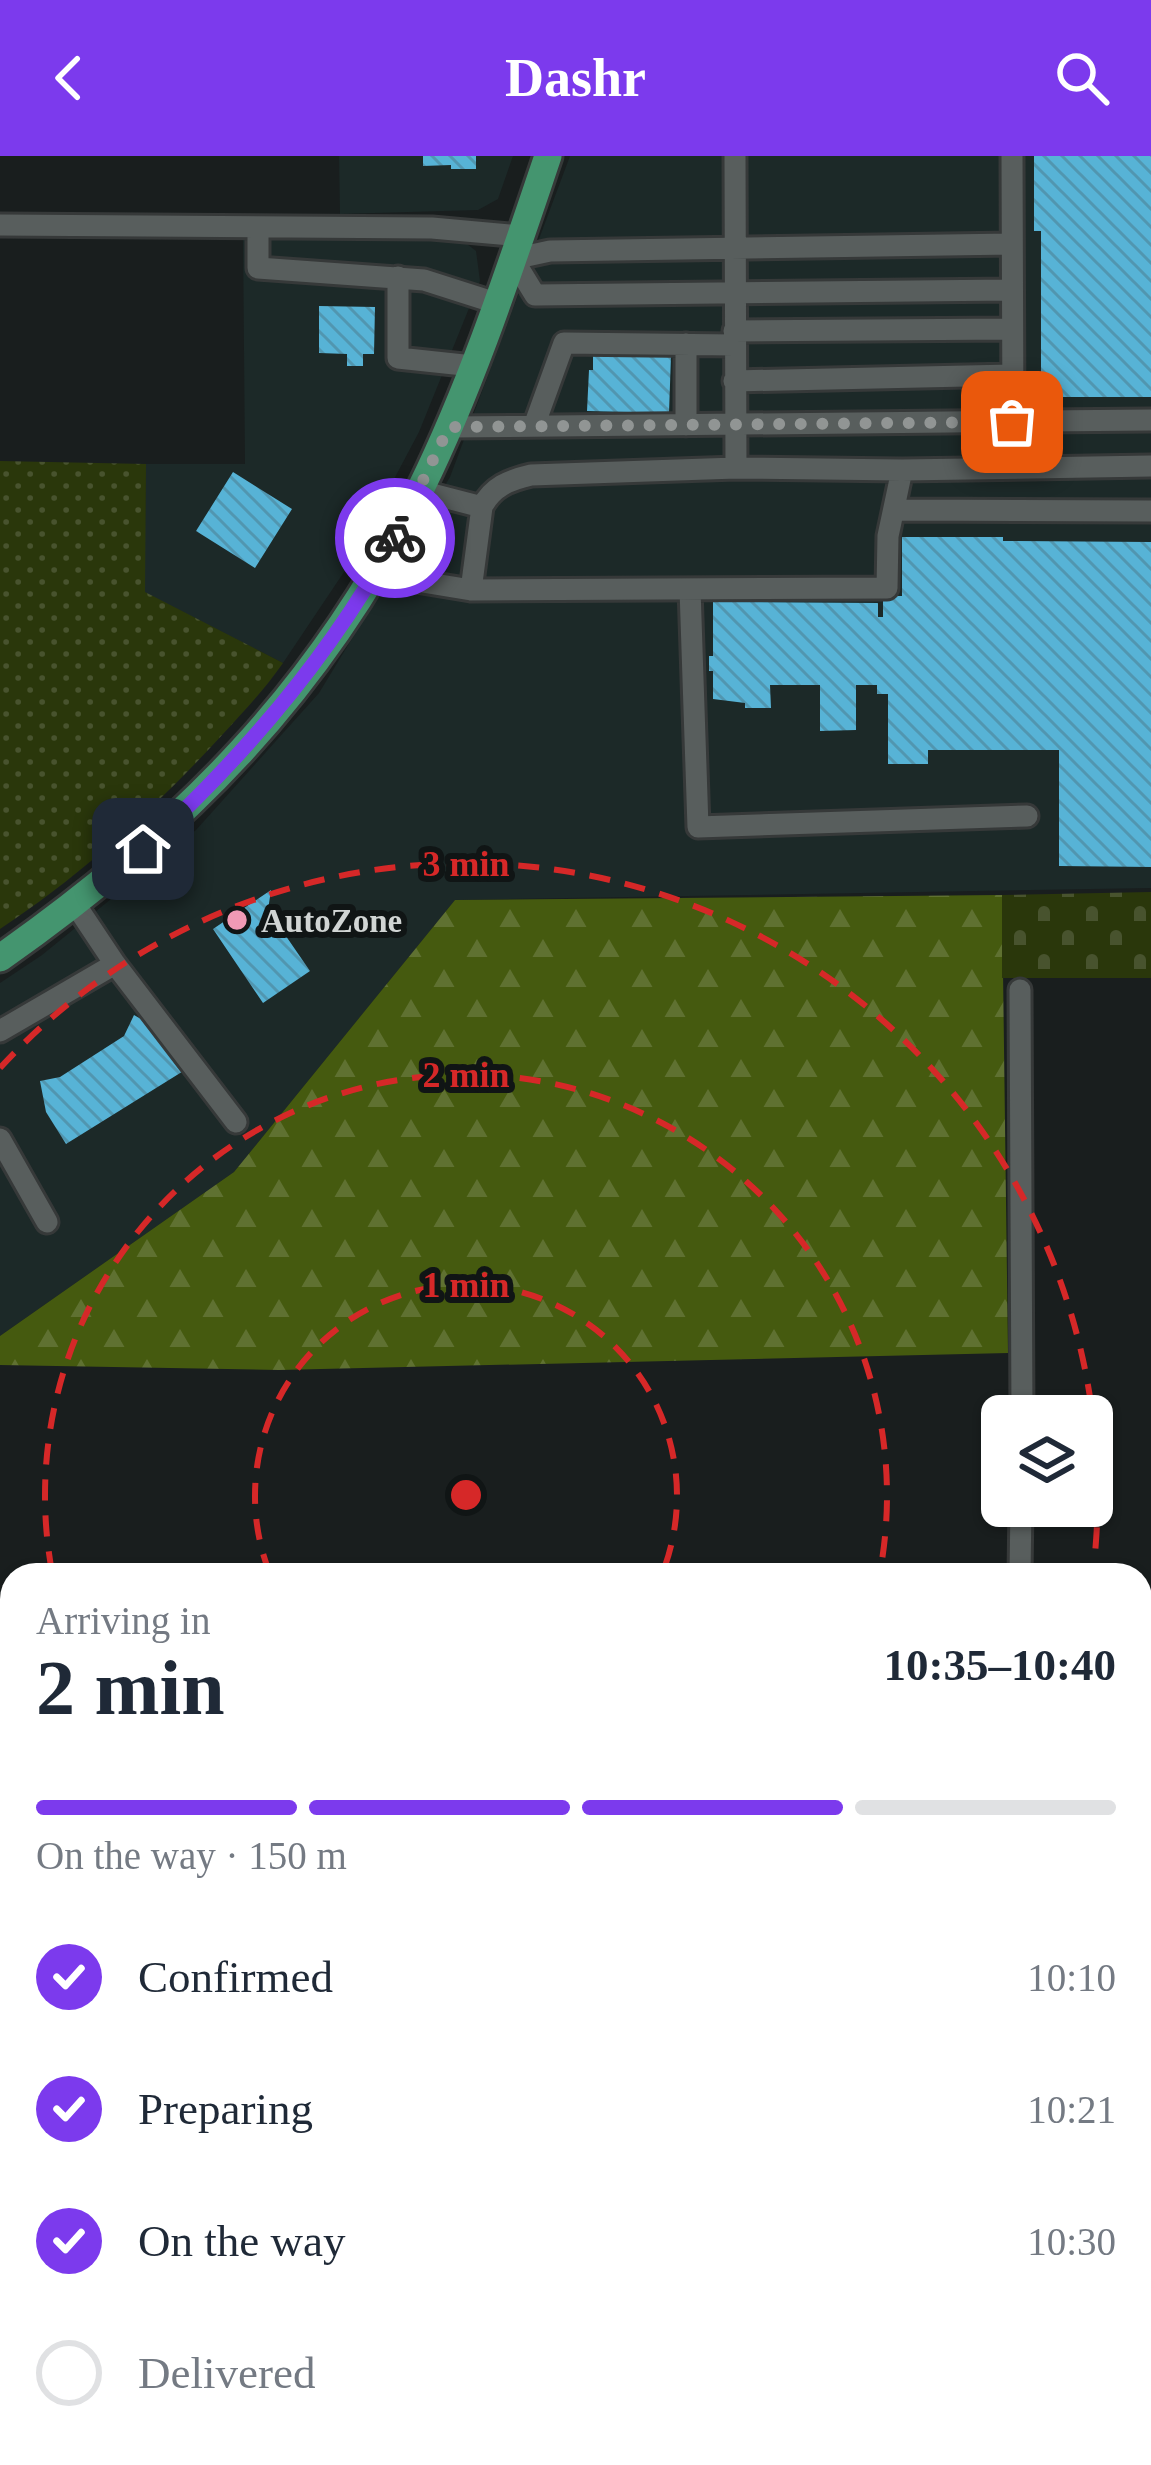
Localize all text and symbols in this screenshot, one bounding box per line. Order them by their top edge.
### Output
icon: back [36,45,102,111]
icon: search [1049,45,1115,111]
text: Dashr [505,48,646,108]
pin [961,371,1063,473]
icon: bag [979,389,1045,455]
courier [335,478,455,598]
icon: bike [362,505,428,571]
pin [92,798,194,900]
icon: home [110,816,176,882]
text: 3 min [422,844,510,884]
place label: AutoZone [261,903,402,939]
marker: AutoZone [224,907,250,933]
text: 2 min [422,1055,510,1095]
text: 1 min [422,1265,510,1305]
map controls [981,1395,1113,1527]
button: layers [981,1395,1113,1527]
centre of rings [445,1474,487,1516]
text: Arriving in [36,1599,210,1642]
text: 10:35–10:40 [884,1640,1116,1690]
text: 2 min [36,1644,225,1731]
text: On the way · 150 m [36,1834,347,1877]
icon: check [36,1944,102,2010]
text: Confirmed [138,1952,333,2002]
text: 10:10 [1027,1956,1116,1999]
icon: check [36,2076,102,2142]
text: Preparing [138,2084,313,2134]
text: 10:21 [1027,2088,1116,2131]
icon: check [36,2208,102,2274]
text: On the way [138,2216,345,2266]
text: 10:30 [1027,2220,1116,2263]
text: Delivered [138,2348,315,2398]

